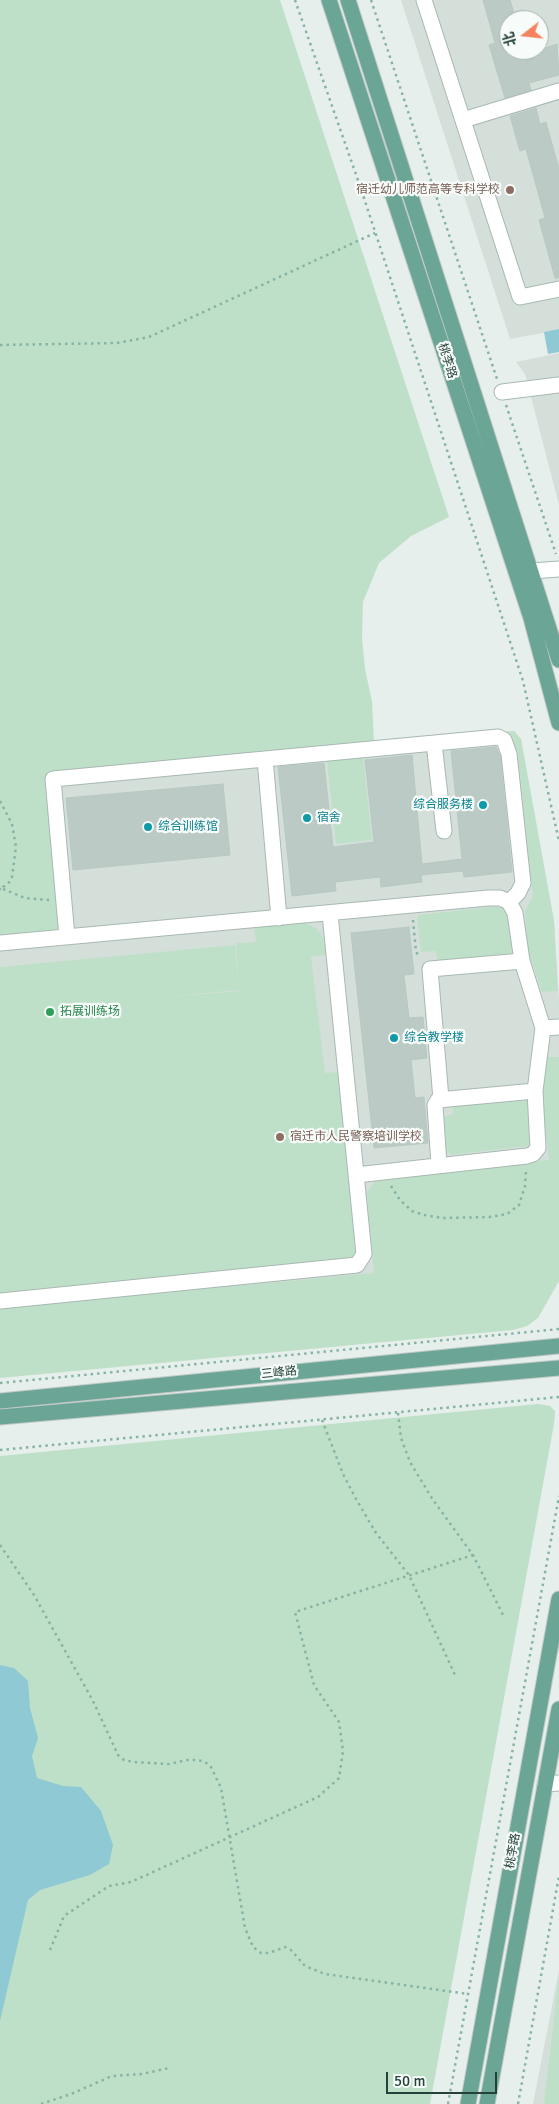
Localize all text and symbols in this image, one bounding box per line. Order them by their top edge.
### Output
north arrow [499,10,549,60]
text: 北 [500,30,520,48]
place label: 宿迁幼儿师范高等专科学校 [356,183,500,197]
marker: 宿迁幼儿师范高等专科学校 [504,184,516,196]
street label: 桃李路 [435,342,459,380]
place label: 综合服务楼 [413,798,473,812]
marker: 综合服务楼 [477,799,489,811]
place label: 宿舍 [317,811,341,825]
marker: 宿舍 [301,812,313,824]
place label: 综合训练馆 [158,820,218,834]
marker: 综合训练馆 [142,821,154,833]
place label: 拓展训练场 [60,1005,120,1019]
marker: 拓展训练场 [44,1006,56,1018]
place label: 综合教学楼 [404,1031,464,1045]
marker: 综合教学楼 [388,1032,400,1044]
place label: 宿迁市人民警察培训学校 [290,1130,422,1144]
marker: 宿迁市人民警察培训学校 [274,1131,286,1143]
street label: 三峰路 [260,1364,298,1382]
street label: 桃李路 [503,1832,523,1870]
scale bar [389,2062,500,2094]
text: 50 m [394,2072,425,2090]

